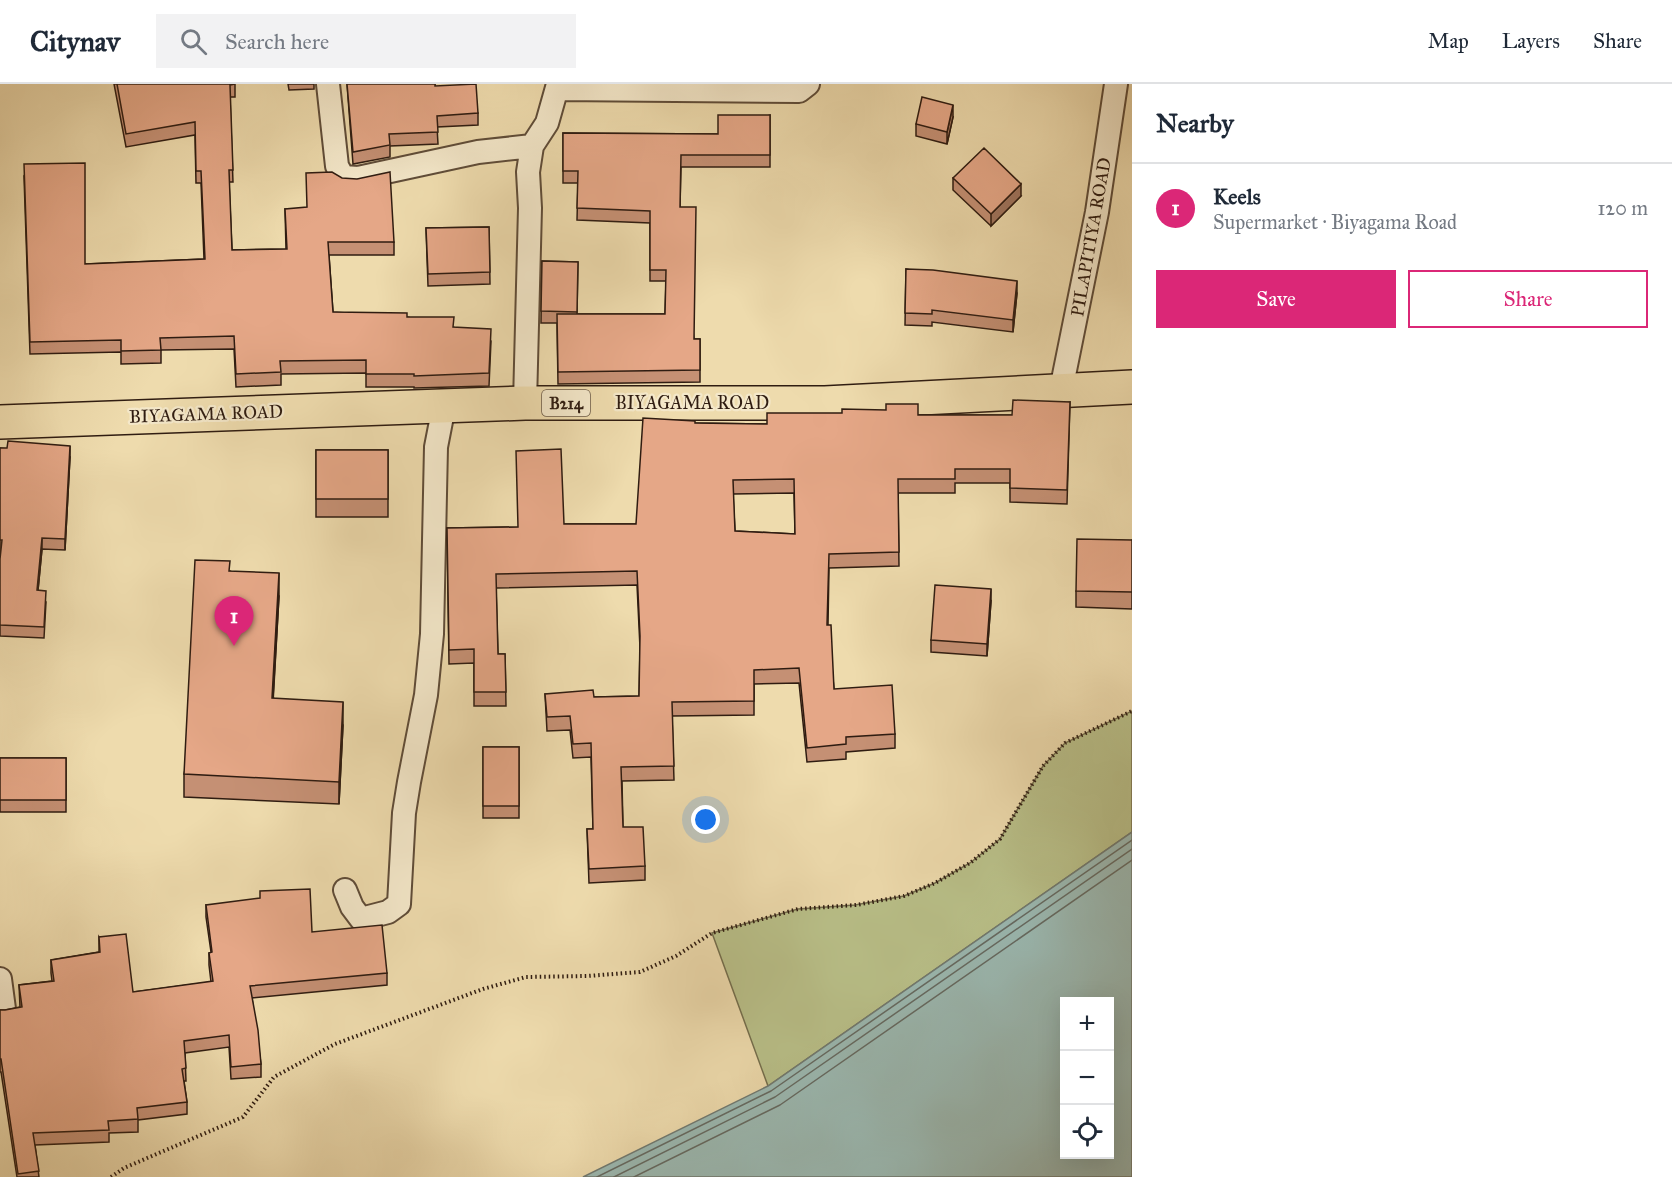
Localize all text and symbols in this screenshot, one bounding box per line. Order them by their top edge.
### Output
search box [156,14,576,68]
text: Citynav [30,24,120,59]
icon: search [177,25,210,58]
text: Search here [225,28,329,55]
text: Map [1428,28,1469,54]
text: Layers [1502,28,1560,54]
text: Share [1593,28,1642,54]
text: Nearby [1156,107,1234,139]
street label: PILAPITIYA ROAD [1066,156,1116,318]
text: Keels [1213,183,1261,210]
text: 1 [1172,196,1179,220]
text: 120 m [1597,196,1648,220]
text: Supermarket · Biyagama Road [1213,210,1457,234]
button: Save [1156,270,1396,328]
button: Share [1408,270,1648,328]
road number: B214 [542,390,590,416]
street label: BIYAGAMA ROAD [615,392,769,414]
street label: BIYAGAMA ROAD [129,400,283,428]
pin: 1 [214,596,254,646]
your location [691,805,720,834]
map controls [1060,997,1114,1159]
button: + [1060,997,1114,1051]
button: − [1060,1051,1114,1105]
button: locate [1060,1105,1114,1159]

